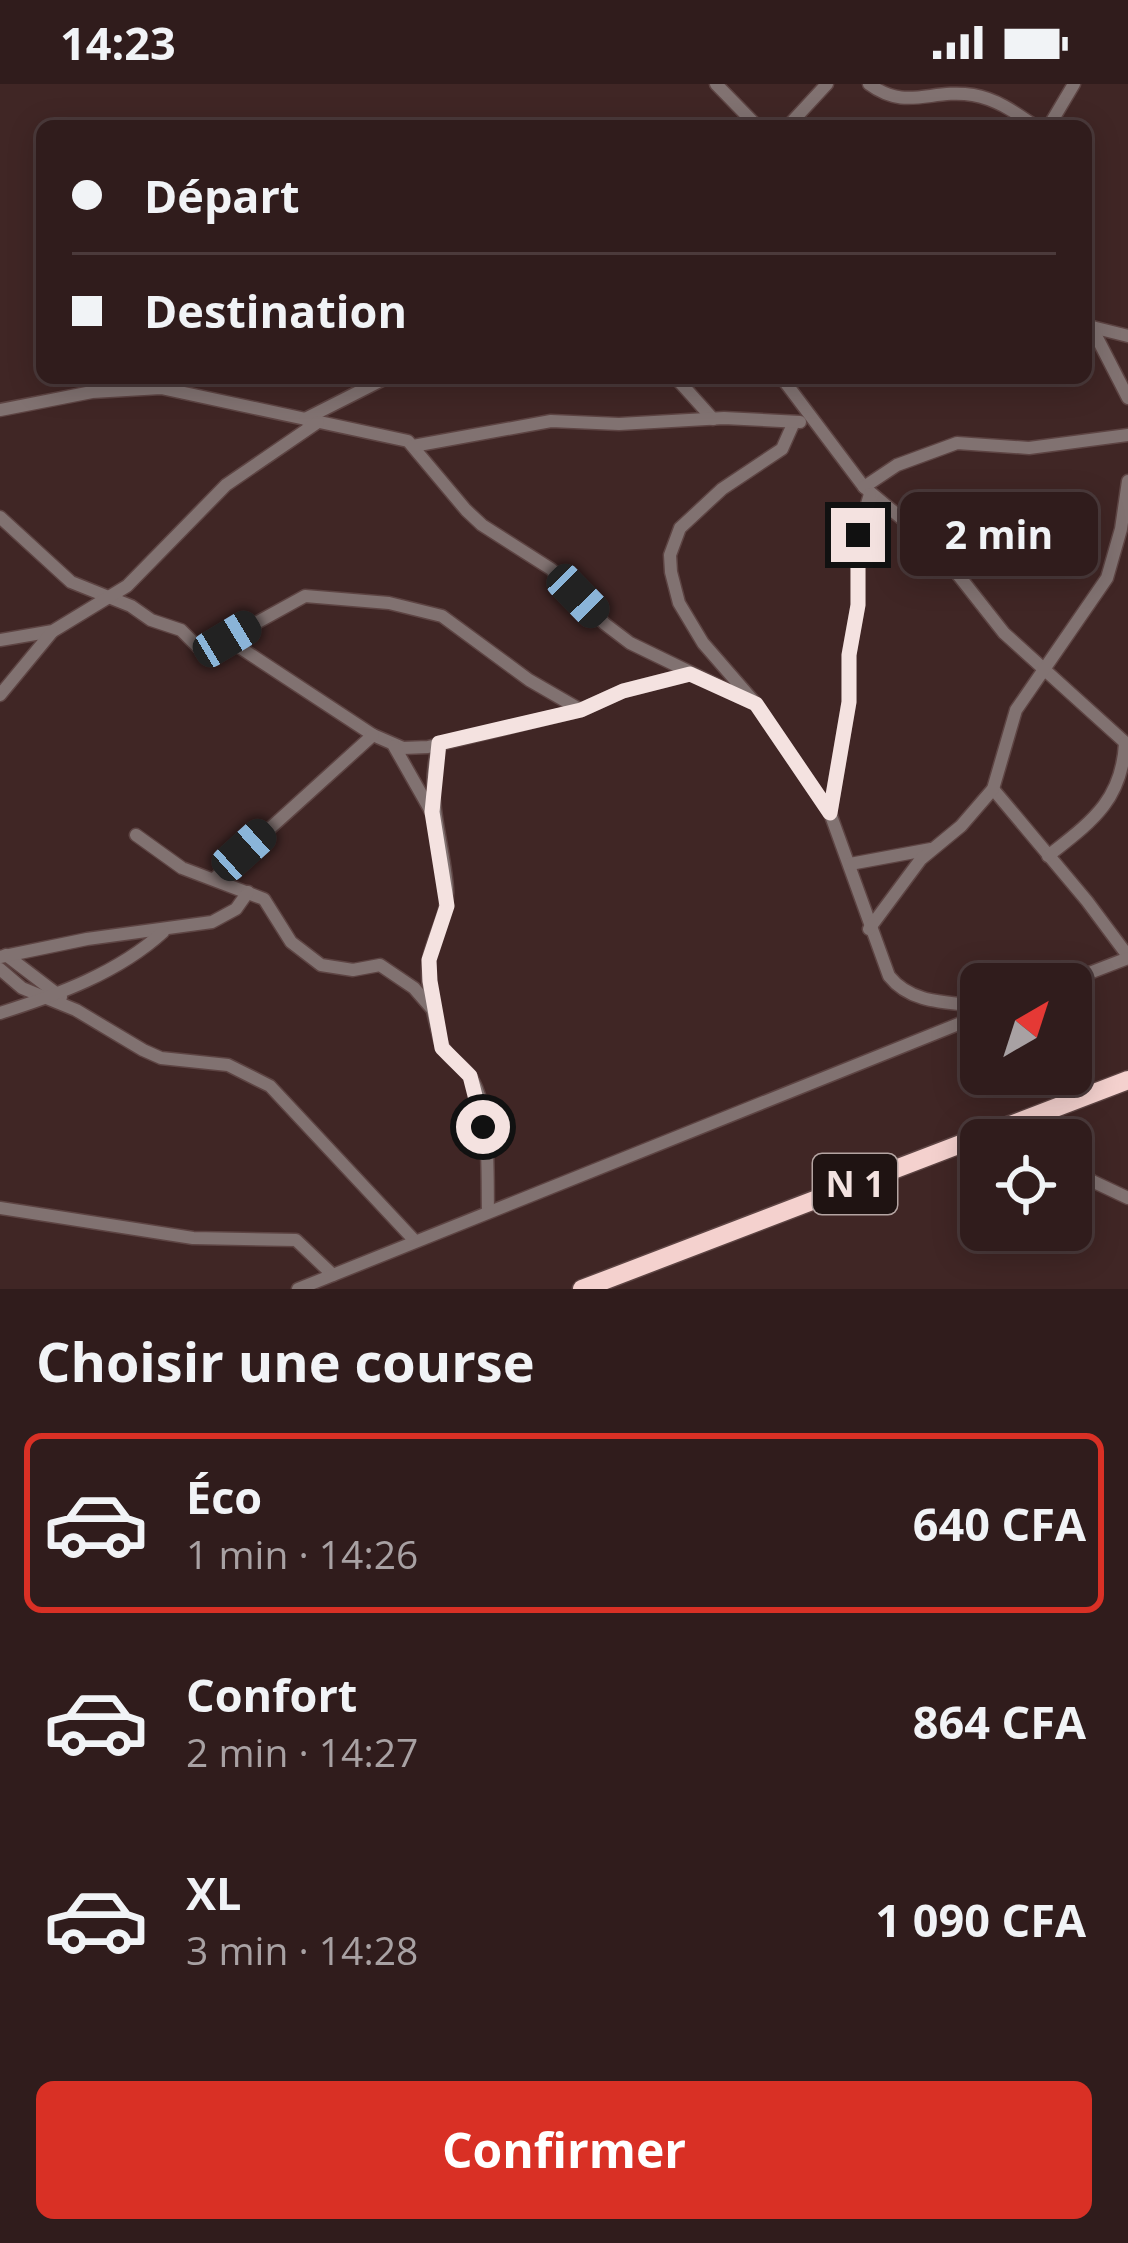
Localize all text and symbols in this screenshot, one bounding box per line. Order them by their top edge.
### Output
text: 14:23 [60,12,176,73]
text: Départ [144,165,300,226]
text: Destination [144,280,407,341]
callout: 2 min [900,493,1098,577]
text: 2 min [945,507,1053,560]
route end [831,508,885,562]
car [540,558,616,634]
car [187,605,267,673]
car [205,813,283,887]
north arrow [960,963,1092,1095]
map controls [960,963,1092,1251]
route start [456,1100,510,1154]
button: locate [960,1119,1092,1251]
road number: N 1 [813,1154,897,1214]
text: Choisir une course [36,1324,535,1398]
text: Éco [186,1466,262,1527]
icon: car [42,1469,150,1577]
text: 640 CFA [913,1493,1086,1554]
text: 1 min · 14:26 [186,1527,418,1580]
text: Confort [186,1664,357,1725]
icon: car [42,1667,150,1775]
text: 864 CFA [913,1691,1086,1752]
text: 2 min · 14:27 [186,1725,418,1778]
text: XL [186,1862,241,1923]
icon: car [42,1865,150,1973]
text: 1 090 CFA [875,1889,1086,1950]
text: 3 min · 14:28 [186,1923,418,1976]
button: Confirmer [36,2081,1092,2219]

